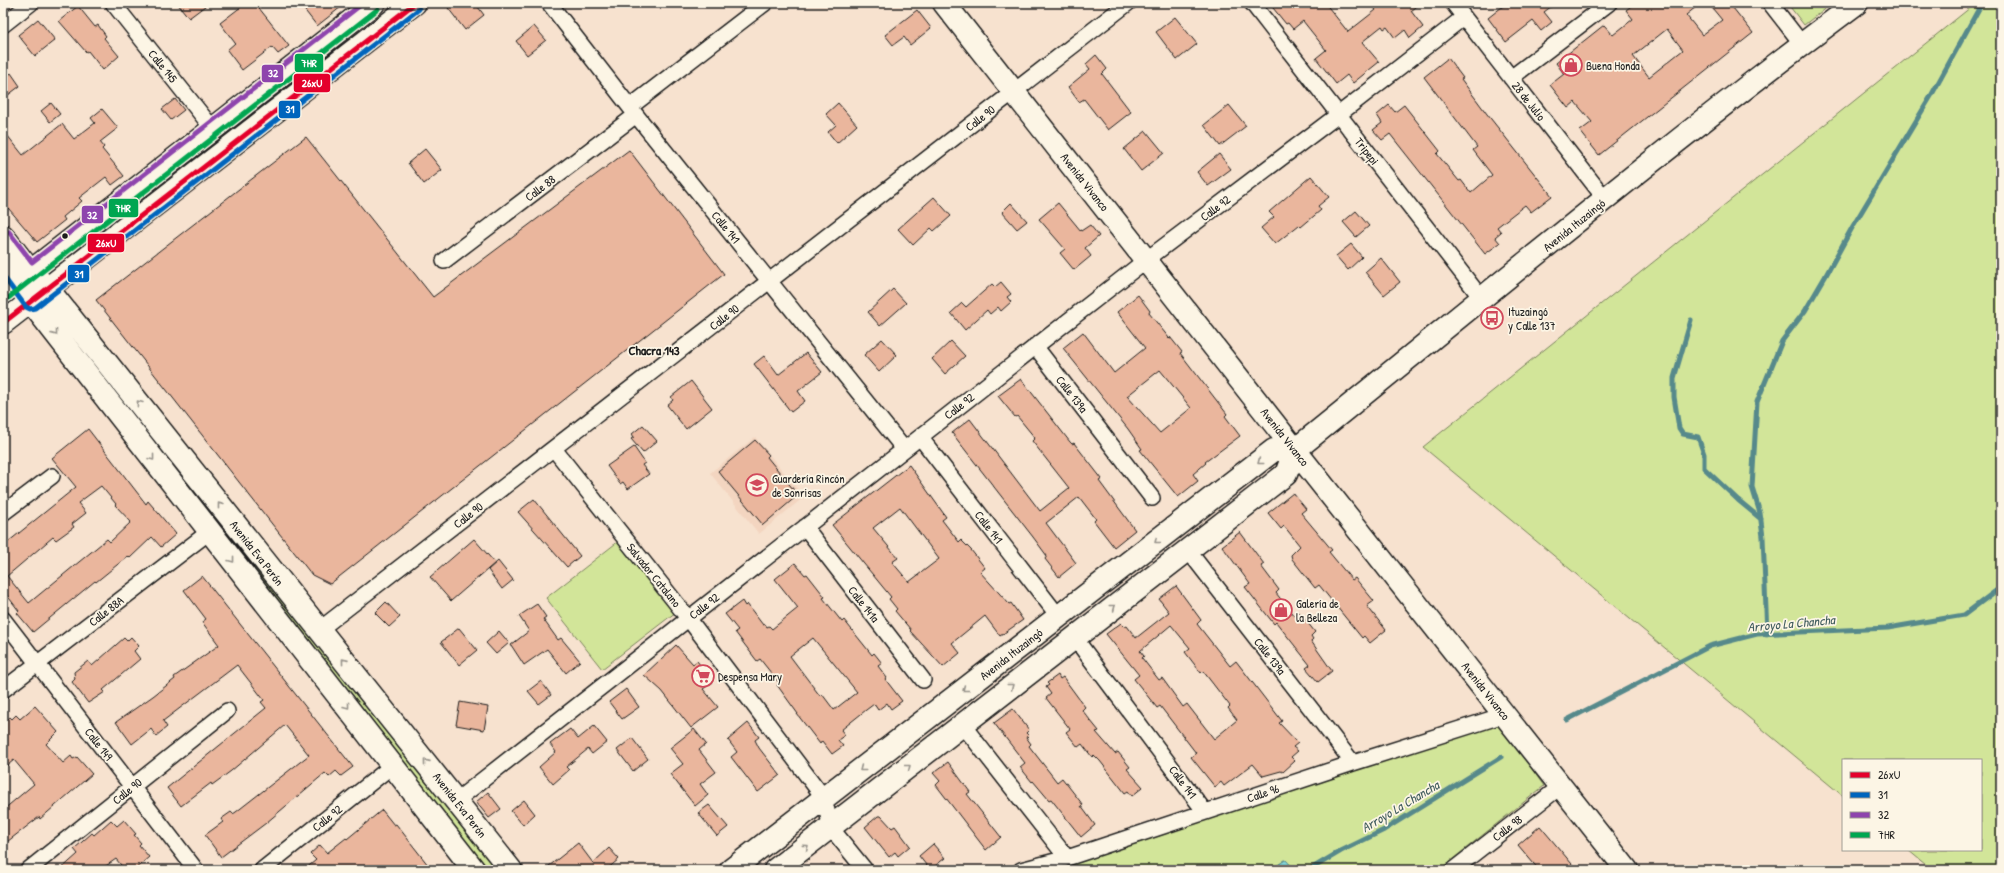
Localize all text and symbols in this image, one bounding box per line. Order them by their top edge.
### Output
street label: Calle 145 [144,46,182,86]
shop icon: Buena Honda [1558,52,1584,78]
line badge: 7HR [294,53,324,73]
text: 7HR [300,56,317,70]
place label: Buena Honda [1586,57,1640,74]
line badge: 32 [261,64,284,83]
text: 32 [268,66,279,80]
line badge: 26xU [293,73,331,93]
text: 26xU [302,76,322,90]
street label: 28 de Julio [1508,78,1550,124]
line badge: 31 [278,100,301,119]
street label: Calle 90 [961,101,999,135]
text: 31 [286,102,294,116]
street label: Tripepi [1351,134,1383,168]
street label: Avenida Vivanco [1057,149,1113,215]
street label: Calle 88 [521,171,559,205]
street label: Calle 92 [1196,191,1234,225]
street label: Avenida Ituzaingó [1539,195,1609,255]
line badge: 7HR [108,198,139,218]
text: 7HR [114,201,131,215]
line badge: 32 [81,205,104,224]
street label: Calle 141 [708,207,744,247]
text: 32 [87,208,98,222]
unlabelled marker [60,231,70,241]
line badge: 26xU [87,233,125,253]
text: 26xU [96,236,116,250]
line badge: 31 [67,264,90,283]
text: 31 [75,267,83,281]
street label: Calle 90 [705,300,743,334]
place label: Ituzaingó y Calle 137 [1508,303,1556,334]
bus stop icon: Ituzaingó y Calle 137 [1479,305,1505,331]
one-way arrow [50,329,57,336]
district label: Chacra 143 [628,341,680,359]
street label: Calle 139a [1052,372,1092,416]
street label: Calle 92 [940,389,978,423]
one-way arrow [136,401,143,408]
street label: Avenida Vivanco [1257,404,1313,470]
one-way arrow [147,453,154,460]
one-way arrow [1257,457,1264,464]
place label: Guardería Rincón de Sonrisas [772,470,845,501]
school or university icon: Guardería Rincón de Sonrisas [744,472,770,498]
street label: Calle 90 [449,498,487,532]
one-way arrow [217,503,224,510]
street label: Calle 141 [971,507,1007,547]
street label: Avenida Eva Perón [226,517,288,589]
one-way arrow [1154,537,1161,544]
street label: Salvador Catalano [623,539,685,611]
one-way arrow [227,556,234,563]
street label: Calle 141a [844,582,884,626]
street label: Calle 92 [685,589,723,623]
street label: Calle 88A [85,592,127,630]
place label: Galería de la Belleza [1296,595,1339,626]
shop icon: Galería de la Belleza [1268,597,1294,623]
one-way arrow [1109,604,1116,611]
water label: Arroyo La Chancha [1747,610,1837,636]
street label: Avenida Ituzaingó [976,624,1046,684]
street label: Calle 139a [1250,634,1290,678]
street label: Avenida Vivanco [1458,658,1514,724]
one-way arrow [342,659,349,666]
supermarket icon: Despensa Mary [690,663,716,689]
place label: Despensa Mary [718,668,782,685]
one-way arrow [963,684,970,691]
one-way arrow [1006,684,1013,691]
one-way arrow [342,702,349,709]
street label: Calle 149 [81,724,118,764]
legend [1842,759,1982,851]
one-way arrow [424,760,431,767]
street label: Calle 141 [1165,762,1201,802]
one-way arrow [860,764,867,771]
one-way arrow [904,764,911,771]
text: 26xU [1878,766,1901,783]
street label: Avenida Eva Perón [429,769,491,841]
street label: Calle 90 [109,774,145,808]
water label: Arroyo La Chancha [1358,775,1444,836]
street label: Calle 96 [1245,779,1282,806]
text: 31 [1878,786,1888,803]
street label: Calle 92 [308,800,346,835]
text: 32 [1878,806,1889,823]
street label: Calle 98 [1489,811,1525,845]
text: 7HR [1878,826,1896,843]
one-way arrow [801,844,808,851]

